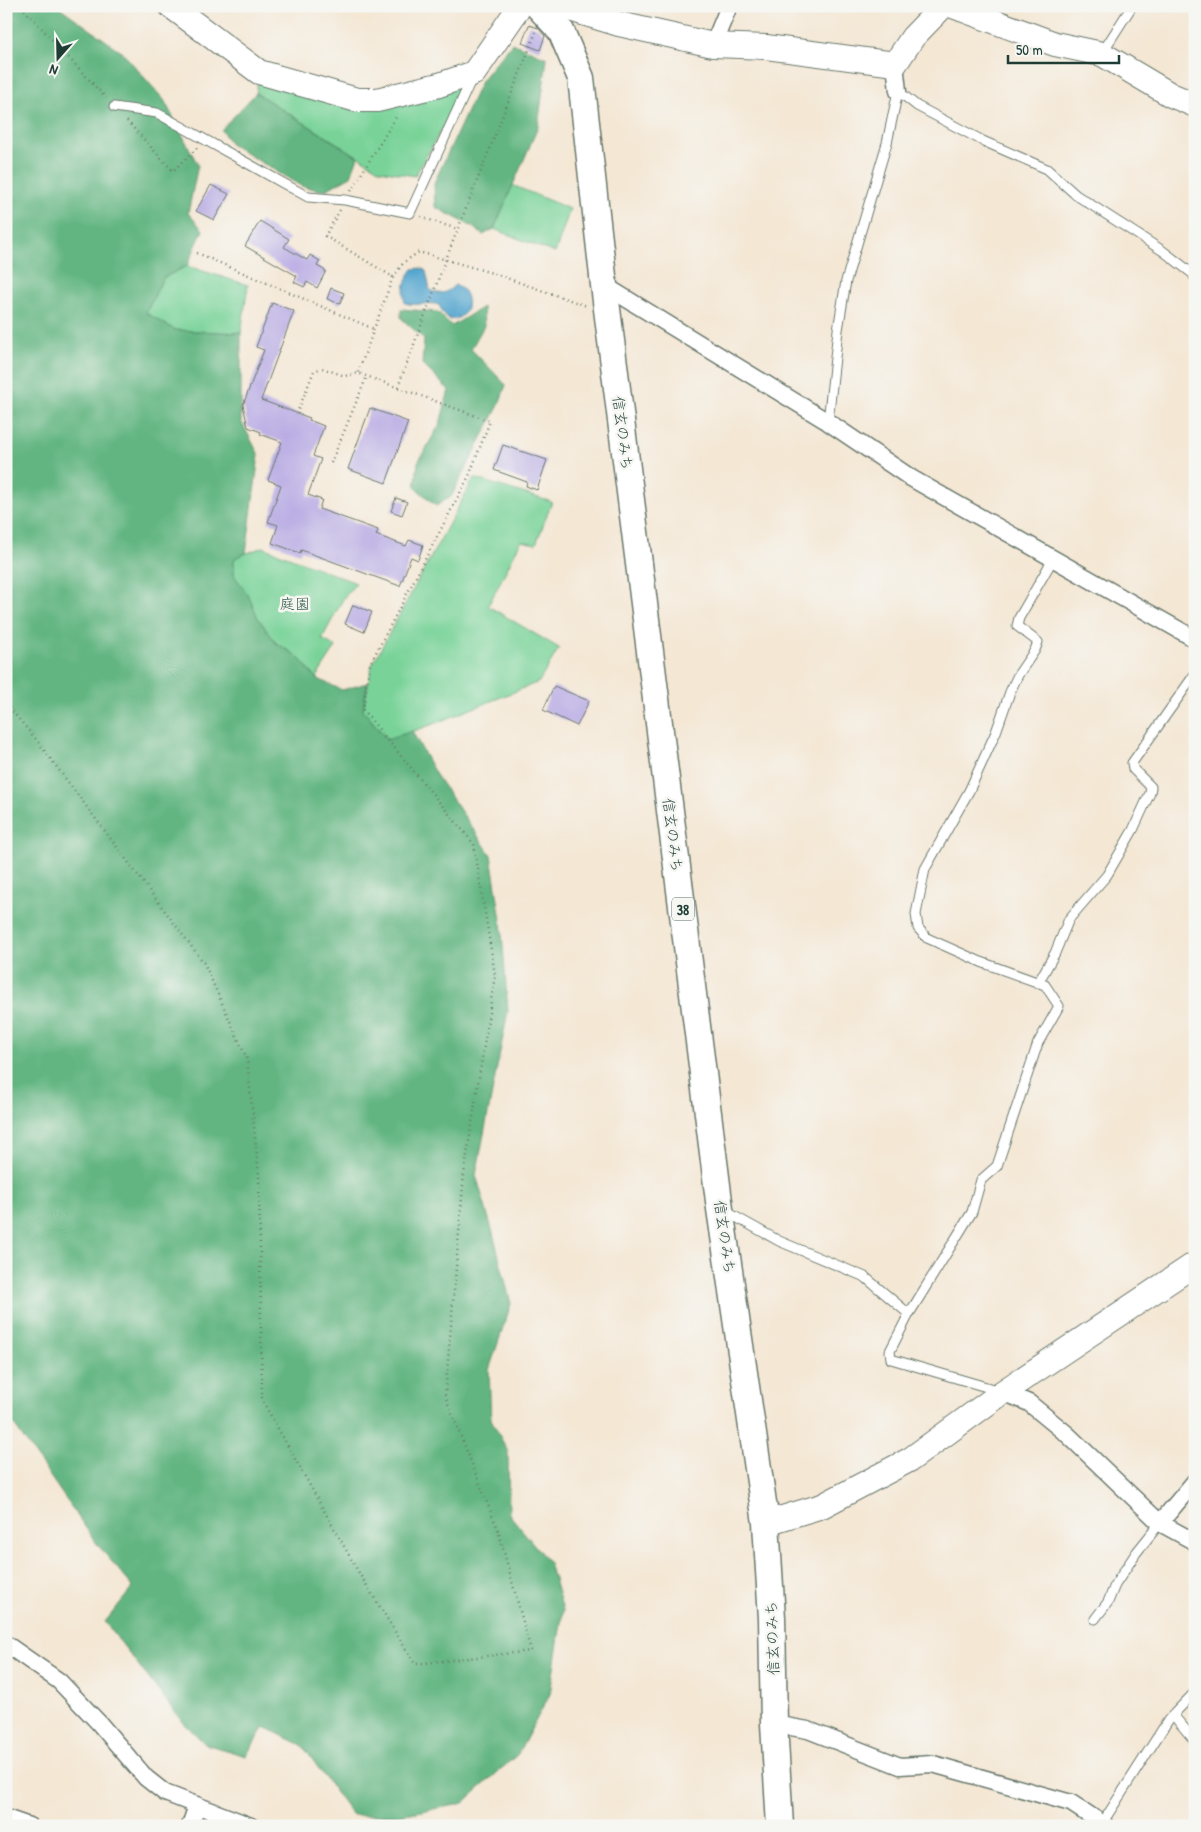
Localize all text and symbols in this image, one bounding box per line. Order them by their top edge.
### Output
north arrow [32,32,82,82]
scale bar [1008,32,1120,64]
text: 50 m [1016,39,1043,60]
text: N [46,60,60,81]
street label: 信玄のみち [608,395,638,471]
park label: 庭園 [280,593,310,614]
street label: 信玄のみち [658,797,688,873]
road number: 38 [672,898,694,921]
street label: 信玄のみち [709,1199,741,1275]
street label: 信玄のみち [760,1600,784,1676]

